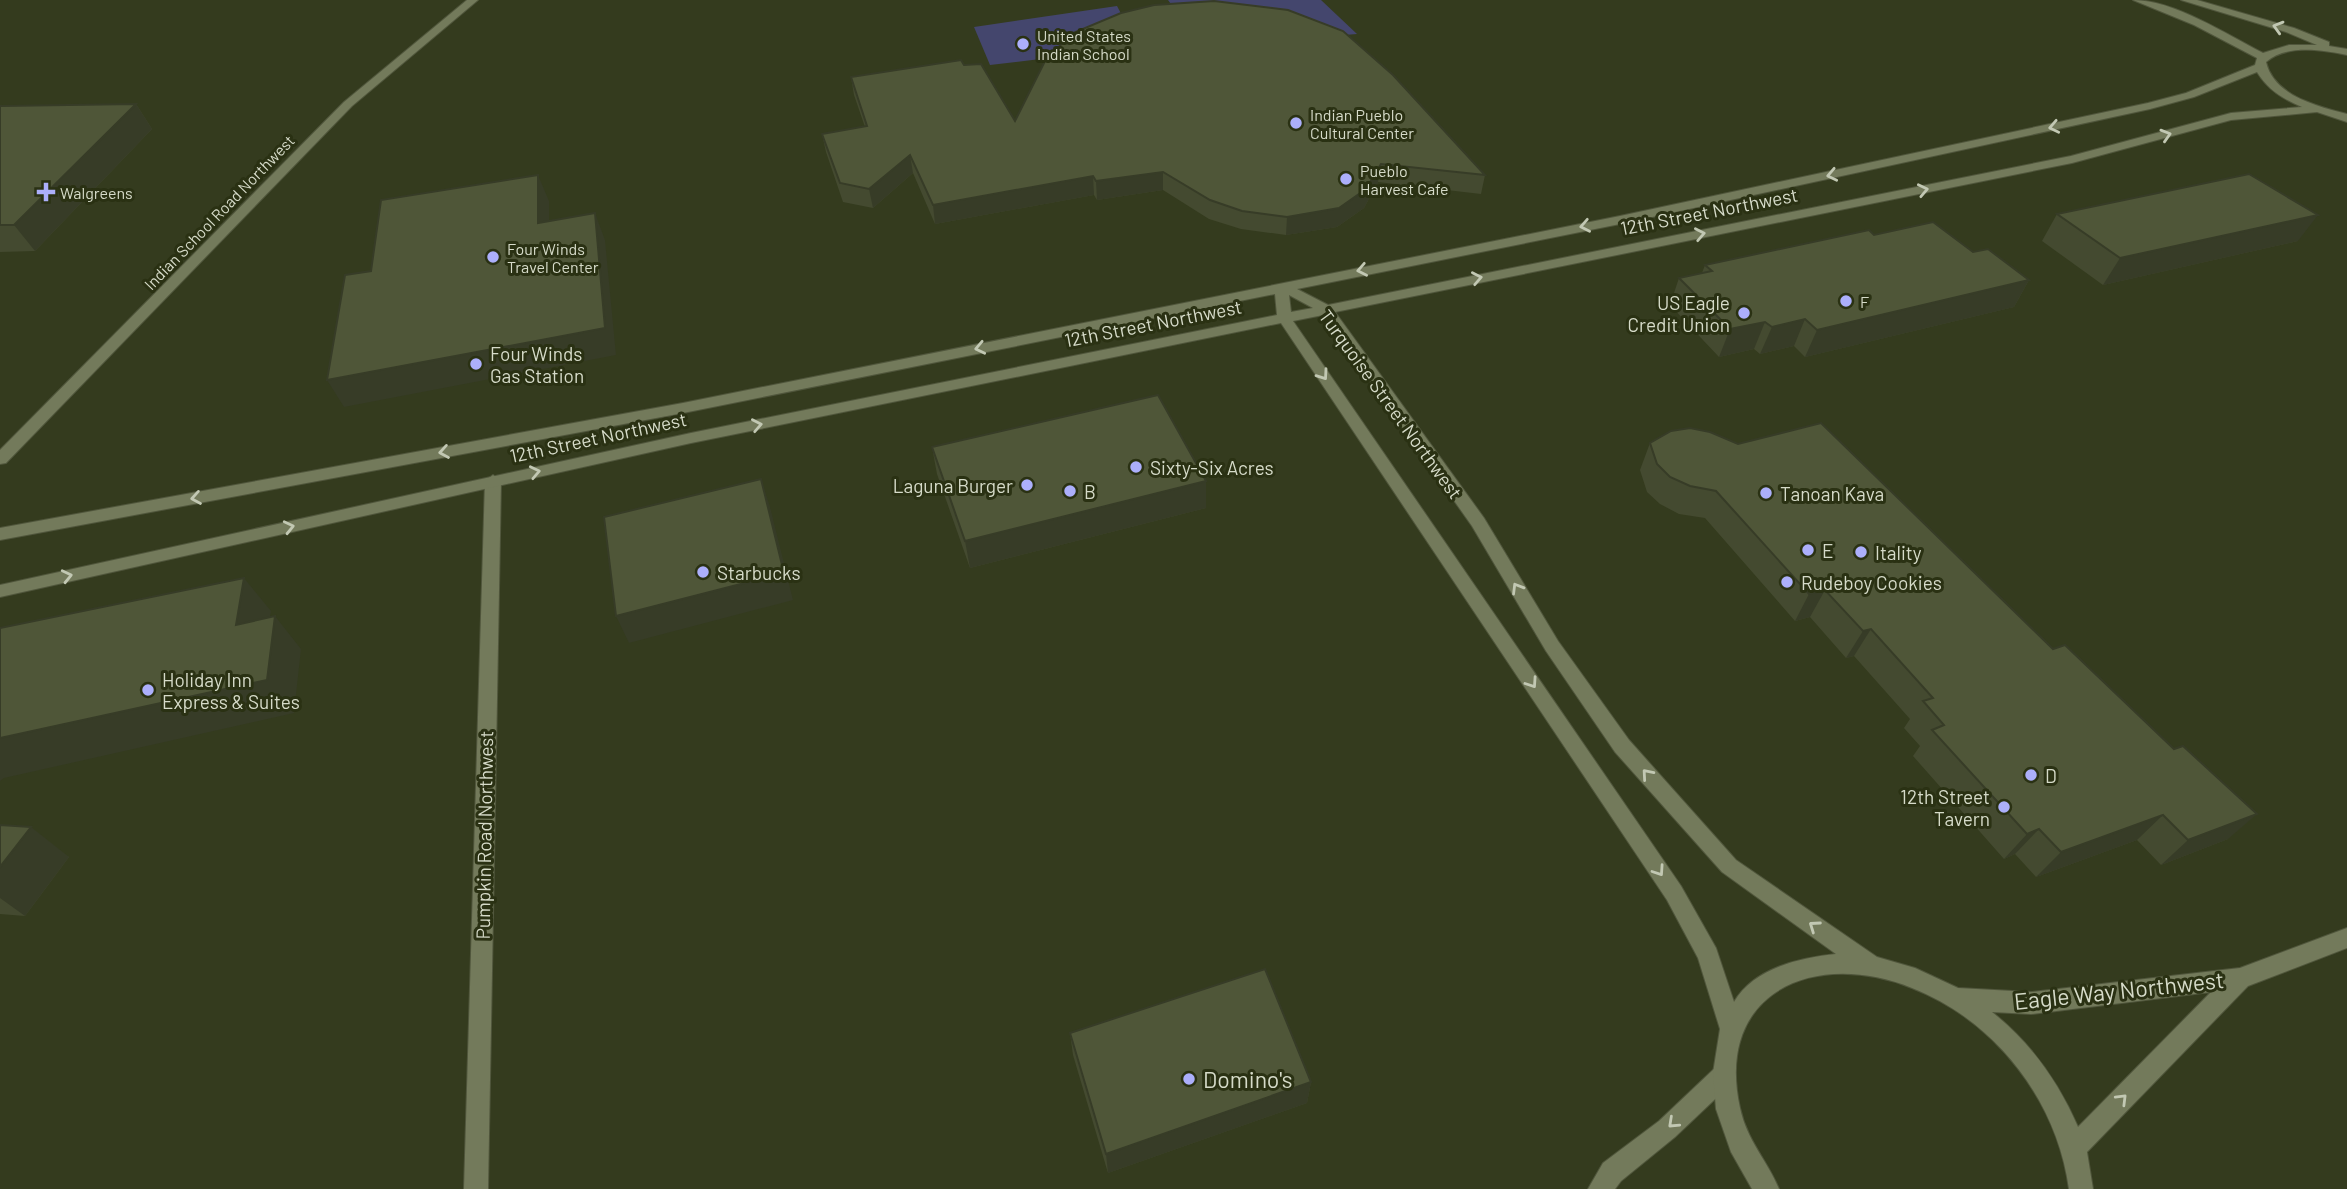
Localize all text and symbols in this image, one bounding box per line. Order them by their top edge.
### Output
one-way arrow [2272,20,2284,35]
place label: United States Indian School [1037,26,1131,63]
marker: United States Indian School [1015,36,1031,52]
place label: Indian Pueblo Cultural Center [1310,105,1414,142]
marker: Indian Pueblo Cultural Center [1288,115,1304,131]
one-way arrow [2048,119,2060,134]
one-way arrow [2160,128,2172,143]
street label: Indian School Road Northwest [140,131,298,293]
place label: Pueblo Harvest Cafe [1360,161,1449,198]
one-way arrow [1826,167,1838,182]
marker: Pueblo Harvest Cafe [1338,171,1354,187]
place label: Walgreens [60,183,133,202]
street label: 12th Street Northwest [1618,183,1800,239]
one-way arrow [1917,183,1929,198]
marker: Walgreens [38,184,54,200]
one-way arrow [1579,218,1591,233]
one-way arrow [1694,227,1706,242]
place label: Four Winds Travel Center [507,239,599,276]
marker: Four Winds Travel Center [485,249,501,265]
one-way arrow [1356,262,1368,277]
one-way arrow [1471,271,1483,286]
place label: US Eagle Credit Union [1628,291,1730,336]
place label: F [1860,292,1869,311]
marker: F [1838,293,1854,309]
street label: 12th Street Northwest [1062,295,1244,351]
street label: Turquoise Street Northwest [1315,305,1467,503]
marker: US Eagle Credit Union [1736,305,1752,321]
one-way arrow [974,339,986,354]
place label: Four Winds Gas Station [490,342,584,387]
marker: Four Winds Gas Station [468,356,484,372]
one-way arrow [1314,367,1327,380]
street label: 12th Street Northwest [507,407,689,467]
one-way arrow [751,418,763,433]
one-way arrow [438,444,450,459]
place label: Sixty-Six Acres [1150,456,1274,479]
marker: Sixty-Six Acres [1128,459,1144,475]
one-way arrow [529,466,541,480]
place label: Laguna Burger [893,474,1013,497]
marker: Laguna Burger [1019,477,1035,493]
place label: B [1084,480,1096,503]
place label: Tanoan Kava [1780,482,1884,505]
marker: B [1062,483,1078,499]
marker: Tanoan Kava [1758,485,1774,501]
one-way arrow [190,490,202,505]
one-way arrow [283,520,295,535]
place label: E [1822,539,1834,562]
place label: Itality [1875,541,1922,564]
marker: E [1800,542,1816,558]
marker: Itality [1853,544,1869,560]
place label: Starbucks [717,561,801,584]
marker: Starbucks [695,564,711,580]
one-way arrow [61,570,73,584]
place label: Rudeboy Cookies [1801,571,1942,594]
marker: Rudeboy Cookies [1779,574,1795,590]
one-way arrow [1512,582,1525,595]
place label: Holiday Inn Express & Suites [162,668,300,713]
one-way arrow [1524,675,1537,688]
marker: Holiday Inn Express & Suites [140,682,156,698]
street label: Pumpkin Road Northwest [471,731,497,939]
place label: D [2045,764,2057,787]
marker: D [2023,767,2039,783]
one-way arrow [1643,769,1655,782]
place label: 12th Street Tavern [1900,785,1990,830]
marker: 12th Street Tavern [1996,799,2012,815]
one-way arrow [1651,863,1663,876]
one-way arrow [1809,922,1822,934]
street label: Eagle Way Northwest [2013,965,2225,1015]
place label: Domino's [1203,1065,1293,1093]
marker: Domino's [1181,1071,1197,1087]
one-way arrow [2113,1094,2126,1107]
one-way arrow [1669,1114,1682,1127]

